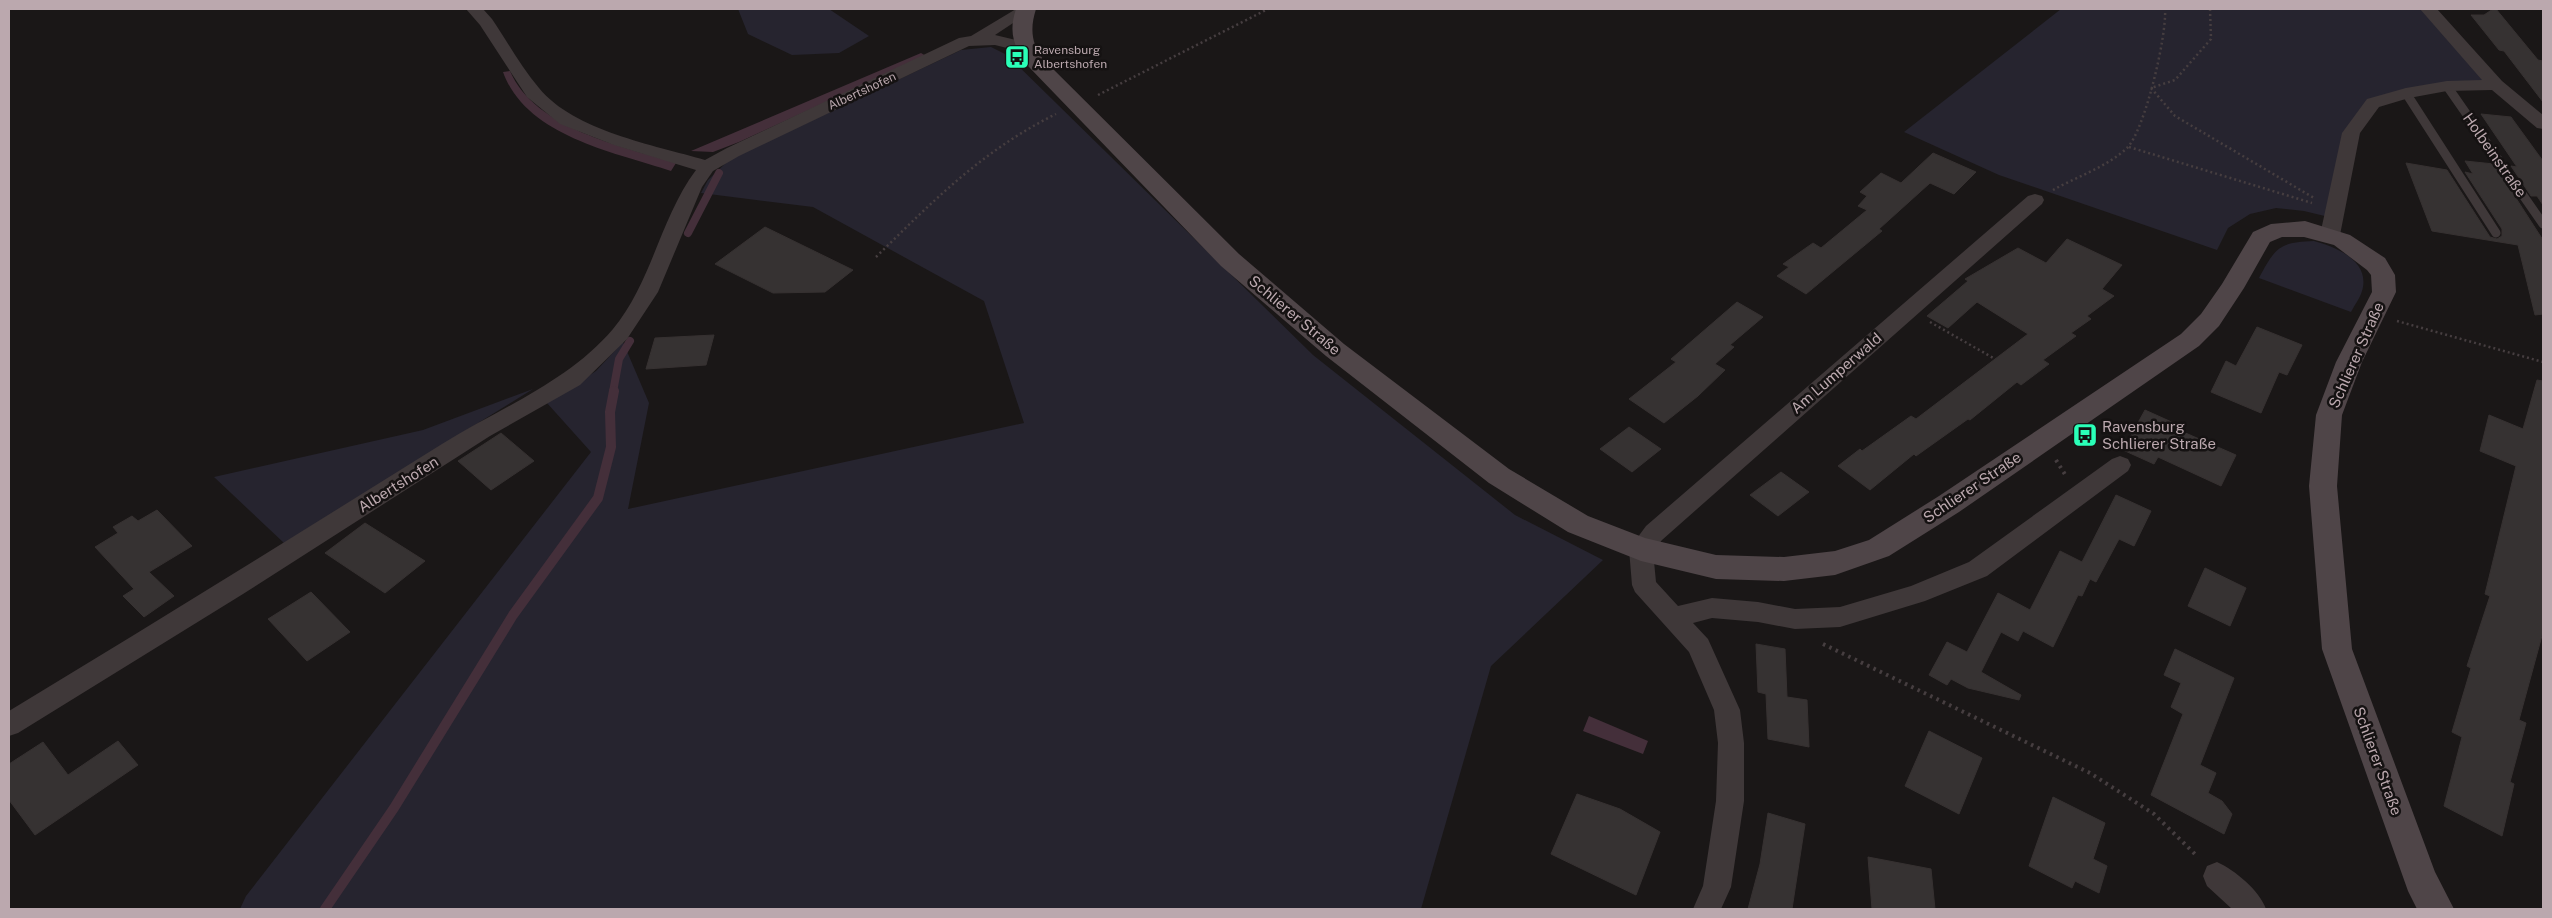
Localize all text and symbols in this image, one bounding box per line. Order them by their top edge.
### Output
place label: Ravensburg Albertshofen [1034,43,1107,71]
bus stop icon: Ravensburg Albertshofen [1004,44,1030,70]
street label: Albertshofen [826,69,898,113]
street label: Holbeinstraße [2460,110,2530,200]
street label: Schlierer Straße [1246,272,1344,358]
street label: Schlierer Straße [2325,299,2387,411]
street label: Am Lumperwald [1787,329,1885,417]
place label: Ravensburg Schlierer Straße [2102,418,2216,452]
bus stop icon: Ravensburg Schlierer Straße [2072,422,2098,448]
street label: Schlierer Straße [1920,448,2024,526]
street label: Albertshofen [355,453,441,515]
street label: Schlierer Straße [2351,705,2405,817]

